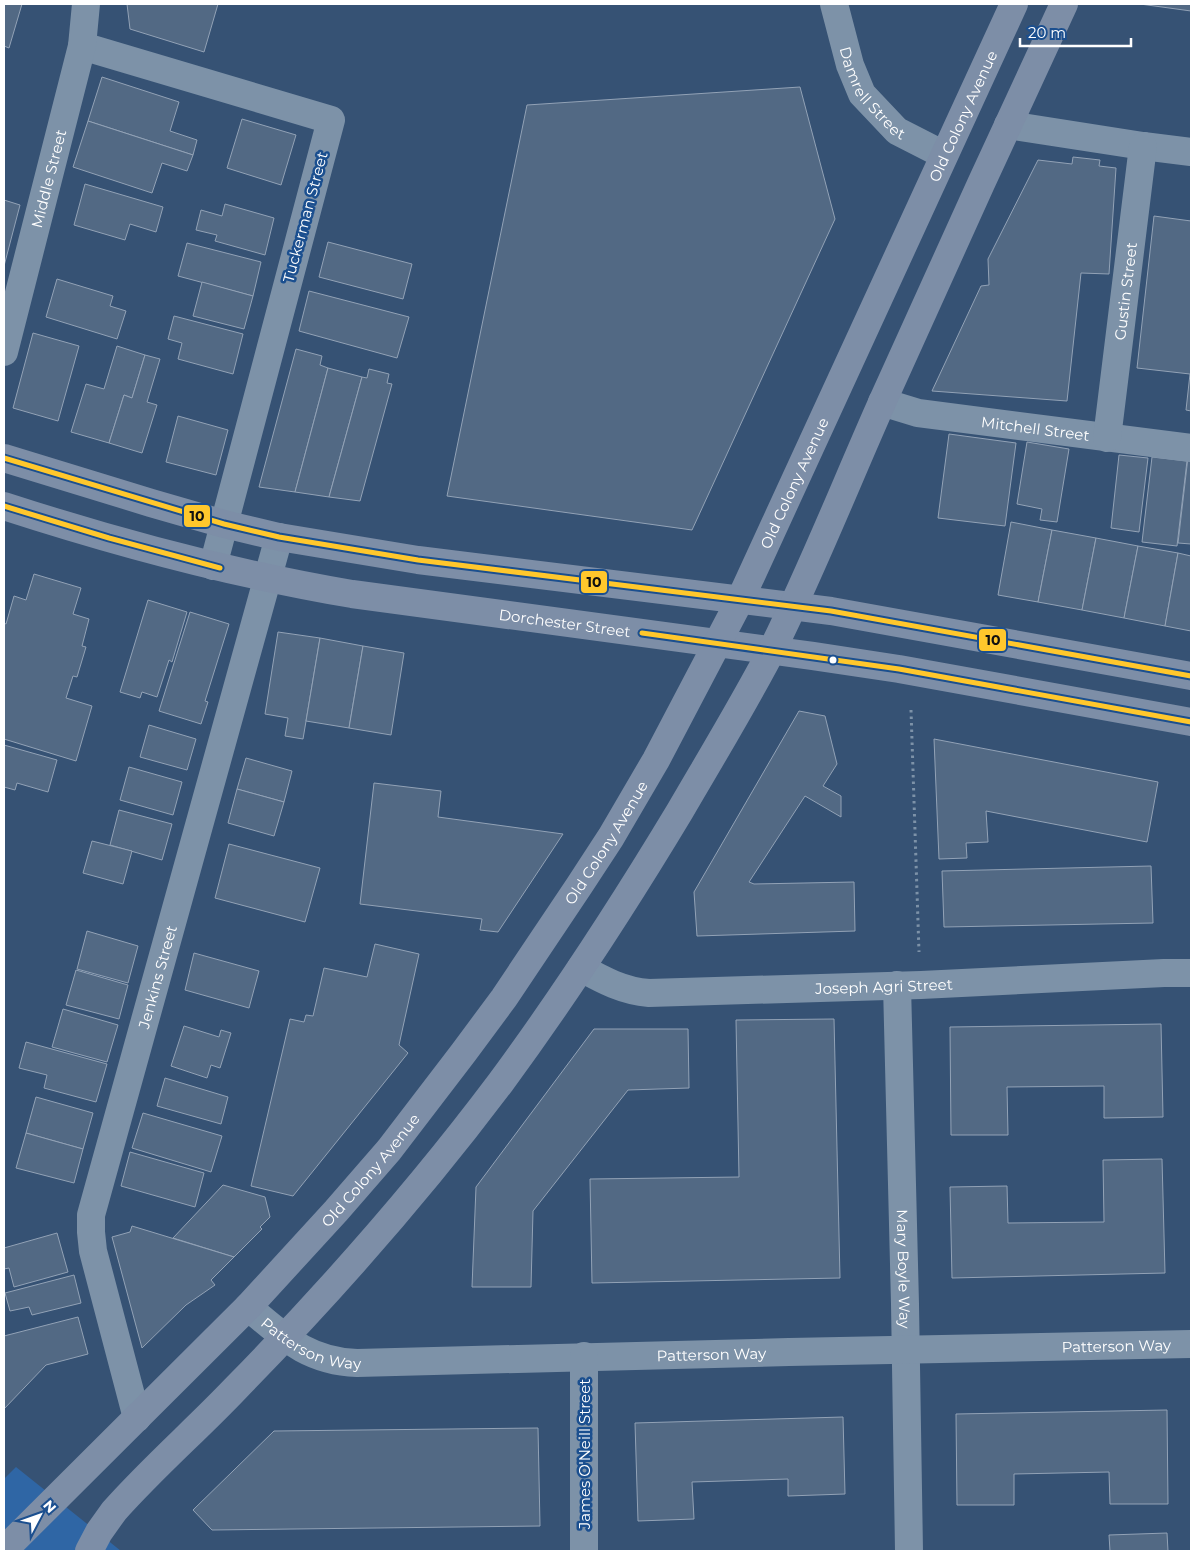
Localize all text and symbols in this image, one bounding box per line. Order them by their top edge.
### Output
scale bar [1020,15,1131,47]
text: 20 m [1028,23,1066,42]
street label: Damrell Street [836,44,909,143]
street label: Old Colony Avenue [924,47,1001,185]
street label: Middle Street [27,127,70,230]
street label: Tuckerman Street [278,150,332,284]
street label: Gustin Street [1110,241,1141,341]
street label: Mitchell Street [980,412,1091,444]
street label: Old Colony Avenue [755,414,832,552]
line badge: 10 [183,504,211,528]
text: 10 [190,507,205,525]
line badge: 10 [580,570,608,594]
text: 10 [587,573,602,591]
street label: Dorchester Street [498,604,632,641]
line badge: 10 [978,628,1007,652]
text: 10 [986,631,1001,649]
unlabelled marker [828,655,838,665]
street label: Old Colony Avenue [560,777,651,908]
street label: Jenkins Street [133,923,180,1032]
street label: Joseph Agri Street [814,974,953,998]
street label: Old Colony Avenue [317,1109,423,1231]
street label: Mary Boyle Way [893,1209,915,1330]
street label: Patterson Way [257,1313,362,1373]
street label: Patterson Way [1061,1335,1172,1356]
street label: Patterson Way [656,1343,767,1365]
street label: James O'Neill Street [575,1379,594,1530]
north arrow [15,1490,65,1540]
text: N [39,1496,60,1517]

